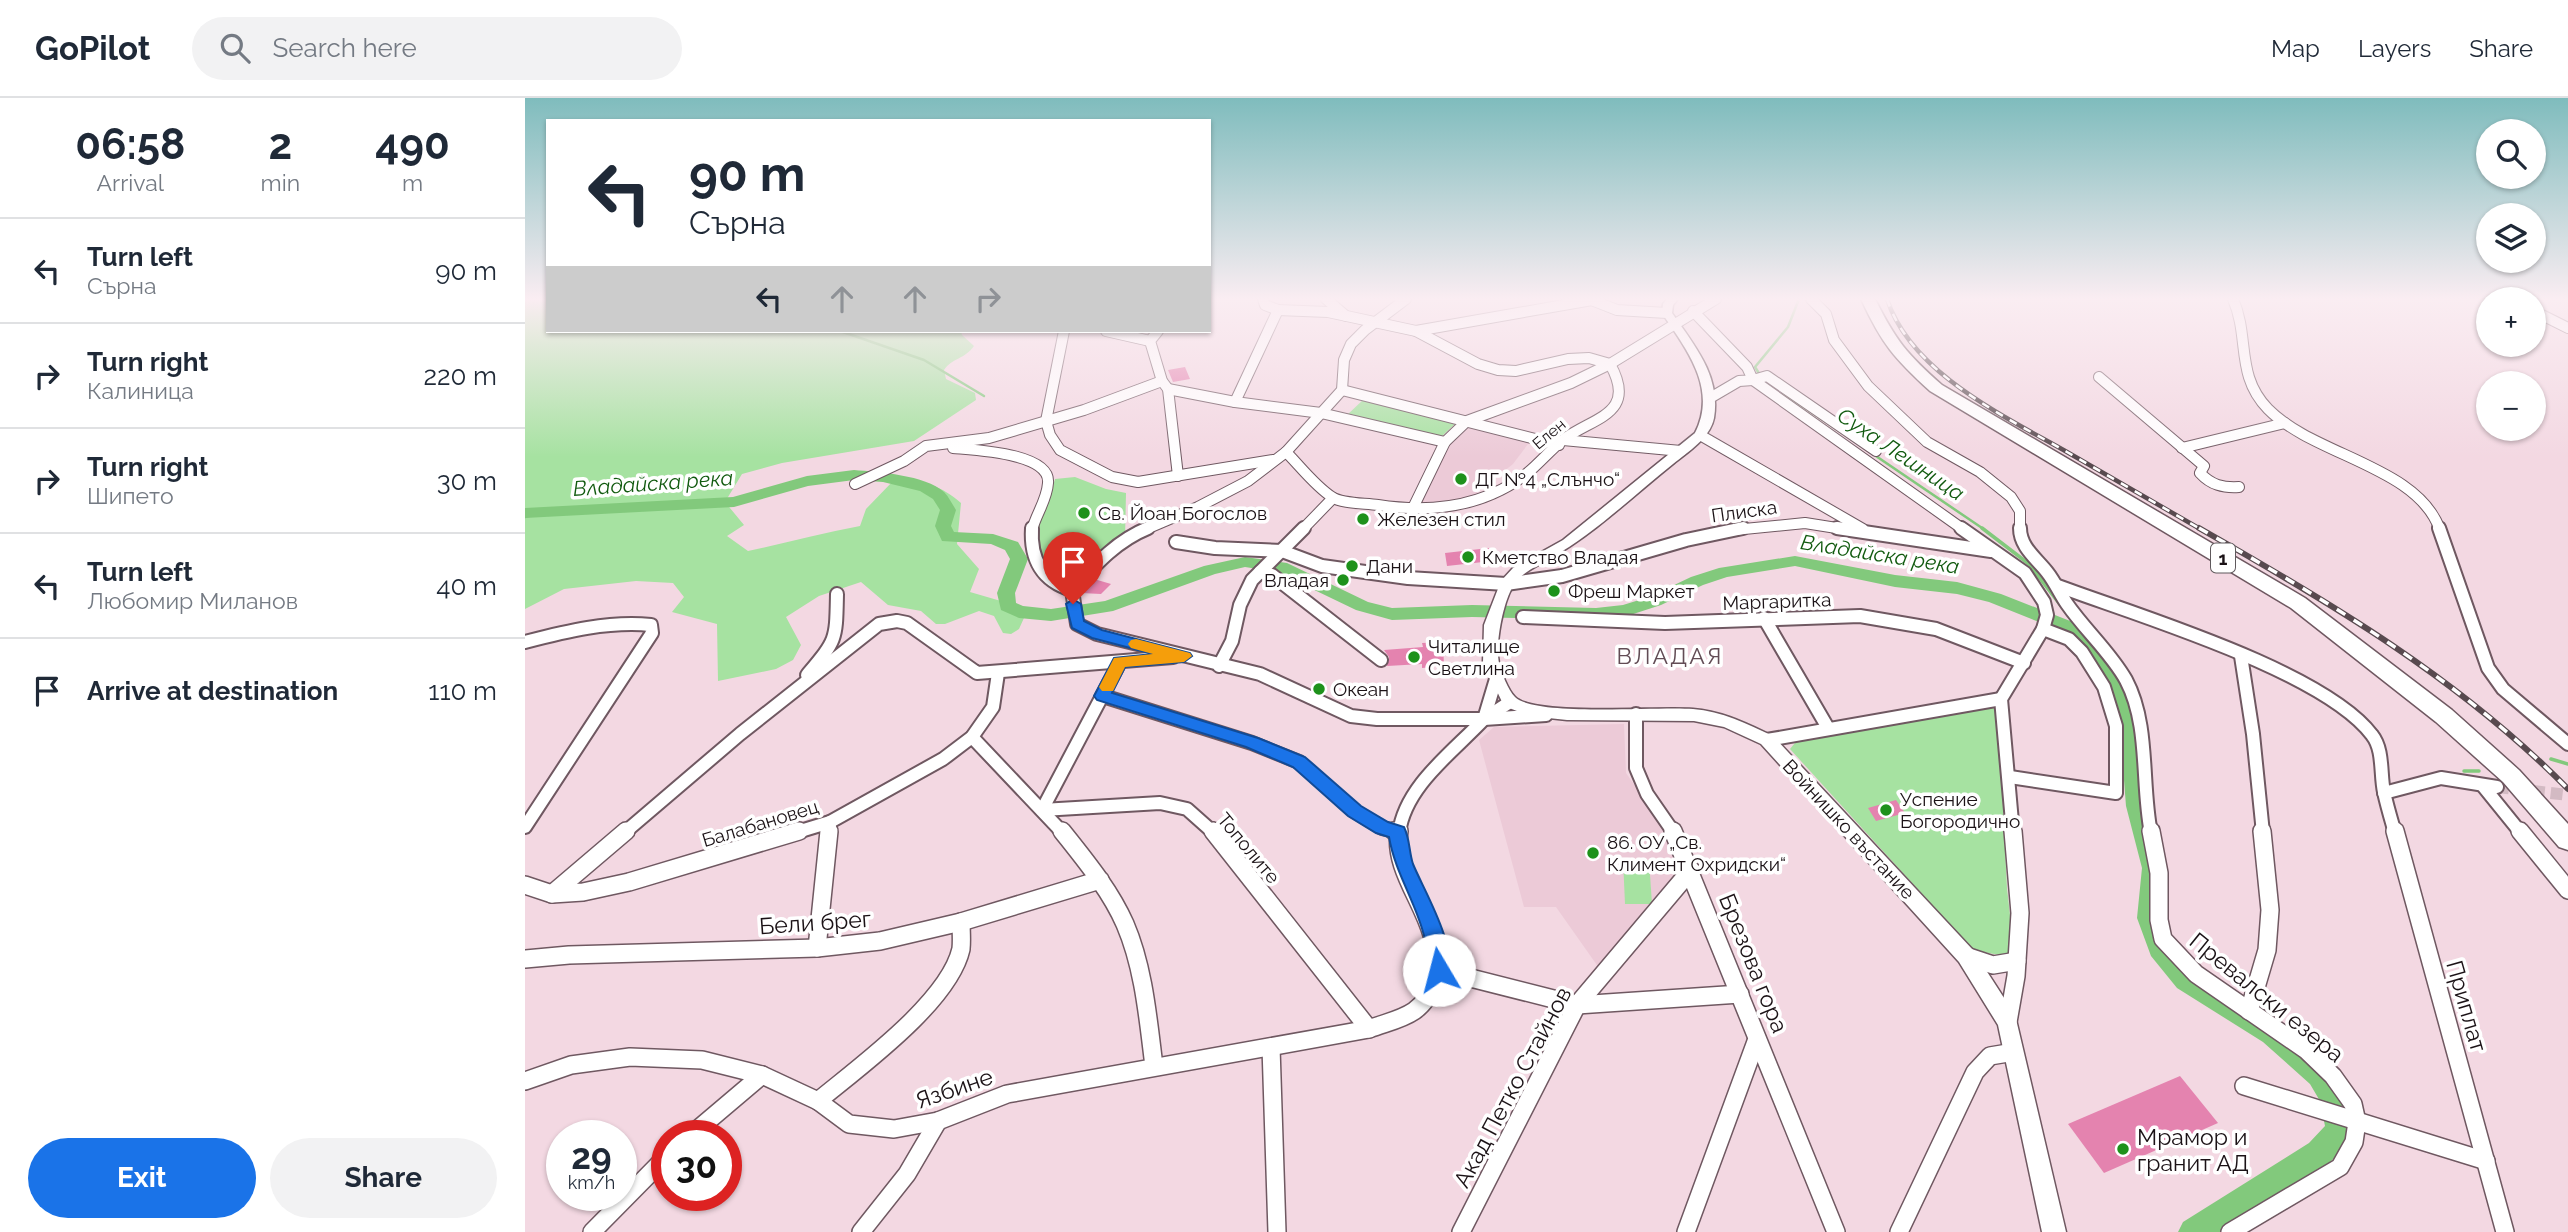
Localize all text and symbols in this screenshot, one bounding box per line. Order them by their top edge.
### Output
search box [192,17,682,80]
text: GoPilot [35,29,150,68]
icon: search [216,29,254,67]
text: Search here [272,33,417,63]
text: Map [2271,34,2320,63]
text: Layers [2358,34,2431,63]
text: Share [2469,34,2533,63]
map controls [2476,119,2546,441]
button: search [2476,119,2546,189]
text: 06:58 [75,120,185,169]
text: 2 [269,120,292,169]
text: 490 [375,120,450,169]
text: 90 m [689,145,805,202]
icon: left [574,147,665,238]
text: Arrival [97,169,164,196]
text: min [261,169,300,196]
text: m [402,169,423,196]
button: layers [2476,203,2546,273]
text: Сърна [689,204,786,241]
text: Turn left [87,242,193,272]
icon: left [28,252,66,290]
text: 90 m [435,256,497,286]
text: Сърна [87,272,156,299]
icon: left [750,280,788,318]
icon: ahead [823,280,861,318]
icon: ahead [896,280,934,318]
icon: right [969,280,1007,318]
button: + [2476,287,2546,357]
text: Turn right [87,347,208,377]
icon: right [28,357,66,395]
text: 220 m [423,361,497,391]
button: − [2476,371,2546,441]
text: Калиница [87,377,194,404]
water label: Суха Лешница [1833,402,1969,506]
street label: Елен [1529,415,1569,453]
text: Turn right [87,452,208,482]
icon: right [28,462,66,500]
water label: Владайска река [572,465,734,501]
text: 30 m [437,466,497,496]
place label: ДГ №4 „Слънчо“ [1475,468,1620,490]
marker: ДГ №4 „Слънчо“ [1453,471,1469,487]
text: Шипето [87,482,174,509]
street label: Плиска [1710,495,1778,527]
place label: Св. Йоан Богослов [1098,502,1267,524]
marker: Св. Йоан Богослов [1076,505,1092,521]
place label: Железен стил [1377,508,1506,530]
marker: Железен стил [1355,511,1371,527]
water label: Владайска река [1799,529,1961,579]
pin [1043,532,1103,604]
icon: arrive [1054,543,1092,581]
road number: 1 [2211,544,2235,572]
place label: Кметство Владая [1482,546,1638,568]
marker: Кметство Владая [1460,549,1476,565]
place label: Дани [1366,555,1413,577]
text: Turn left [87,557,193,587]
marker: Дани [1344,558,1360,574]
icon: left [28,567,66,605]
place label: Владая [1264,569,1329,591]
text: 40 m [436,571,497,601]
marker: Владая [1335,572,1351,588]
place label: Фреш Маркет [1568,580,1694,602]
marker: Фреш Маркет [1546,583,1562,599]
text: Любомир Миланов [87,587,298,614]
street label: Маргаритка [1722,588,1832,614]
place label: Читалище Светлина [1428,635,1520,679]
district label: ВЛАДАЯ [1616,642,1724,669]
marker: Читалище Светлина [1406,649,1422,665]
icon: arrive [28,672,66,710]
text: Arrive at destination [87,676,338,706]
text: 110 m [428,676,497,706]
place label: Океан [1333,678,1389,700]
marker: Океан [1311,681,1327,697]
street label: Войнишко въстание [1779,755,1919,903]
place label: Успение Богородично [1900,788,2020,832]
street label: Балабановец [699,795,821,851]
marker: Успение Богородично [1878,802,1894,818]
street label: Тополите [1213,808,1285,888]
place label: 86. ОУ „Св. Климент Охридски“ [1607,831,1786,875]
marker: 86. ОУ „Св. Климент Охридски“ [1585,845,1601,861]
street label: Брезова гора [1714,890,1794,1036]
street label: Бели брег [758,905,872,939]
street label: Превалски езера [2184,927,2350,1067]
position arrow [1402,933,1476,1007]
street label: Приплат [2441,957,2493,1055]
street label: Акад Петко Стайнов [1448,982,1576,1192]
street label: Язбине [912,1062,996,1114]
speed limit sign: 30 [651,1120,742,1211]
place label: Мрамор и гранит АД [2137,1123,2249,1176]
text: 29 [571,1136,612,1177]
button: Exit [28,1138,256,1218]
button: Share [270,1138,497,1218]
marker: Мрамор и гранит АД [2115,1141,2131,1157]
text: km/h [568,1172,615,1193]

